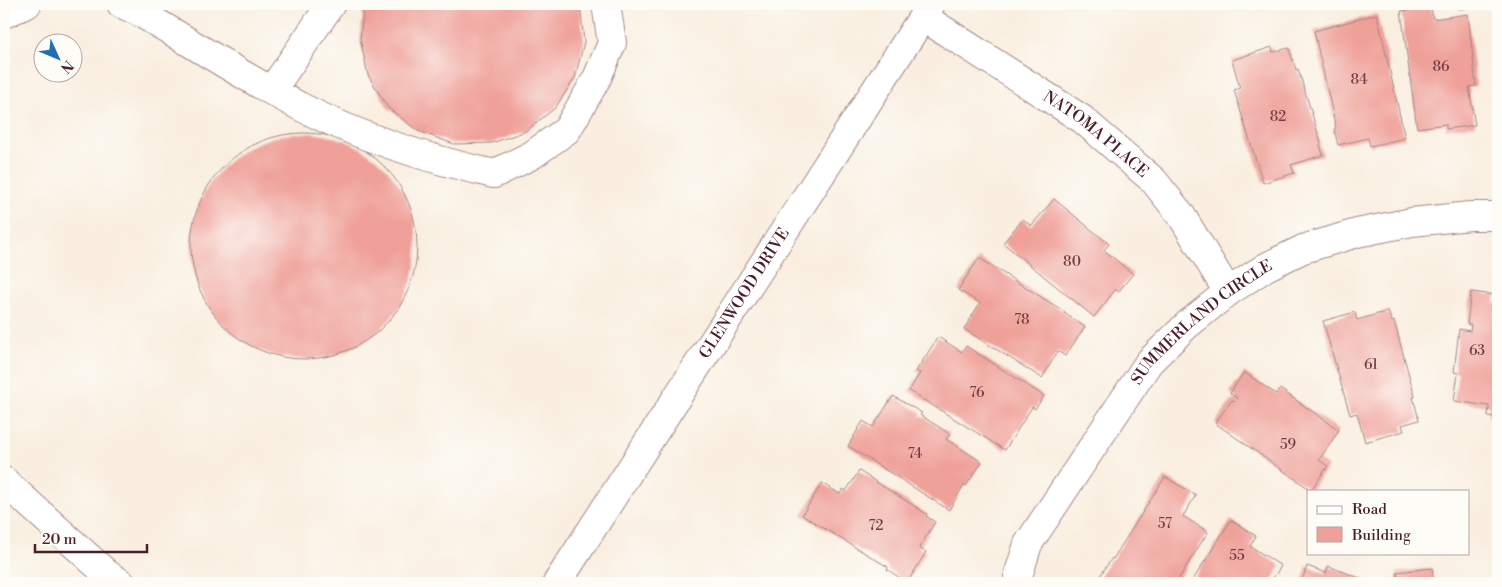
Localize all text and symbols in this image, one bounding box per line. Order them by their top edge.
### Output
north arrow [32,32,82,82]
text: N [56,56,77,77]
house number: 86 [1432,58,1450,76]
house number: 84 [1350,71,1368,89]
street label: NATOMA PLACE [1039,87,1153,182]
house number: 82 [1270,108,1286,126]
street label: GLENWOOD DRIVE [695,224,794,362]
house number: 80 [1063,253,1081,271]
street label: SUMMERLAND CIRCLE [1127,256,1275,388]
house number: 78 [1014,311,1030,329]
house number: 63 [1469,342,1485,360]
house number: 61 [1364,356,1378,374]
house number: 76 [969,384,985,402]
house number: 59 [1280,436,1296,454]
house number: 74 [908,445,922,463]
legend [1307,490,1470,554]
text: Road [1352,500,1387,519]
house number: 57 [1158,515,1172,533]
house number: 72 [869,517,883,535]
scale bar [35,522,148,554]
text: Building [1351,526,1411,545]
text: 20 m [42,530,77,549]
house number: 55 [1229,547,1245,565]

